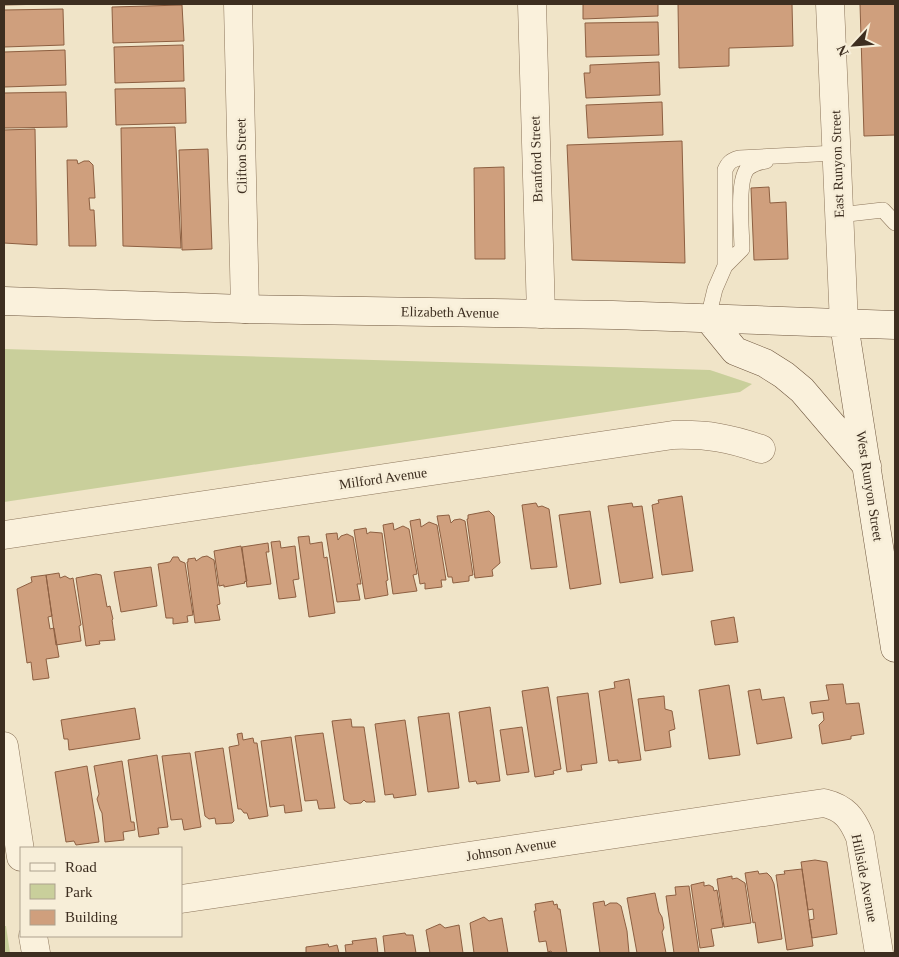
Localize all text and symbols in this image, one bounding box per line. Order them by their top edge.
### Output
north arrow [829,20,879,70]
text: N [834,43,852,58]
street label: East Runyon Street [828,110,847,218]
street label: Branford Street [527,115,546,203]
street label: Clifton Street [233,118,250,194]
street label: Elizabeth Avenue [401,304,499,321]
street label: West Runyon Street [853,430,886,542]
street label: Milford Avenue [338,465,428,492]
street label: Hillside Avenue [849,833,880,923]
street label: Johnson Avenue [465,835,557,864]
legend [20,847,182,937]
text: Road [65,859,97,875]
text: Park [65,884,93,900]
text: Building [65,909,118,925]

